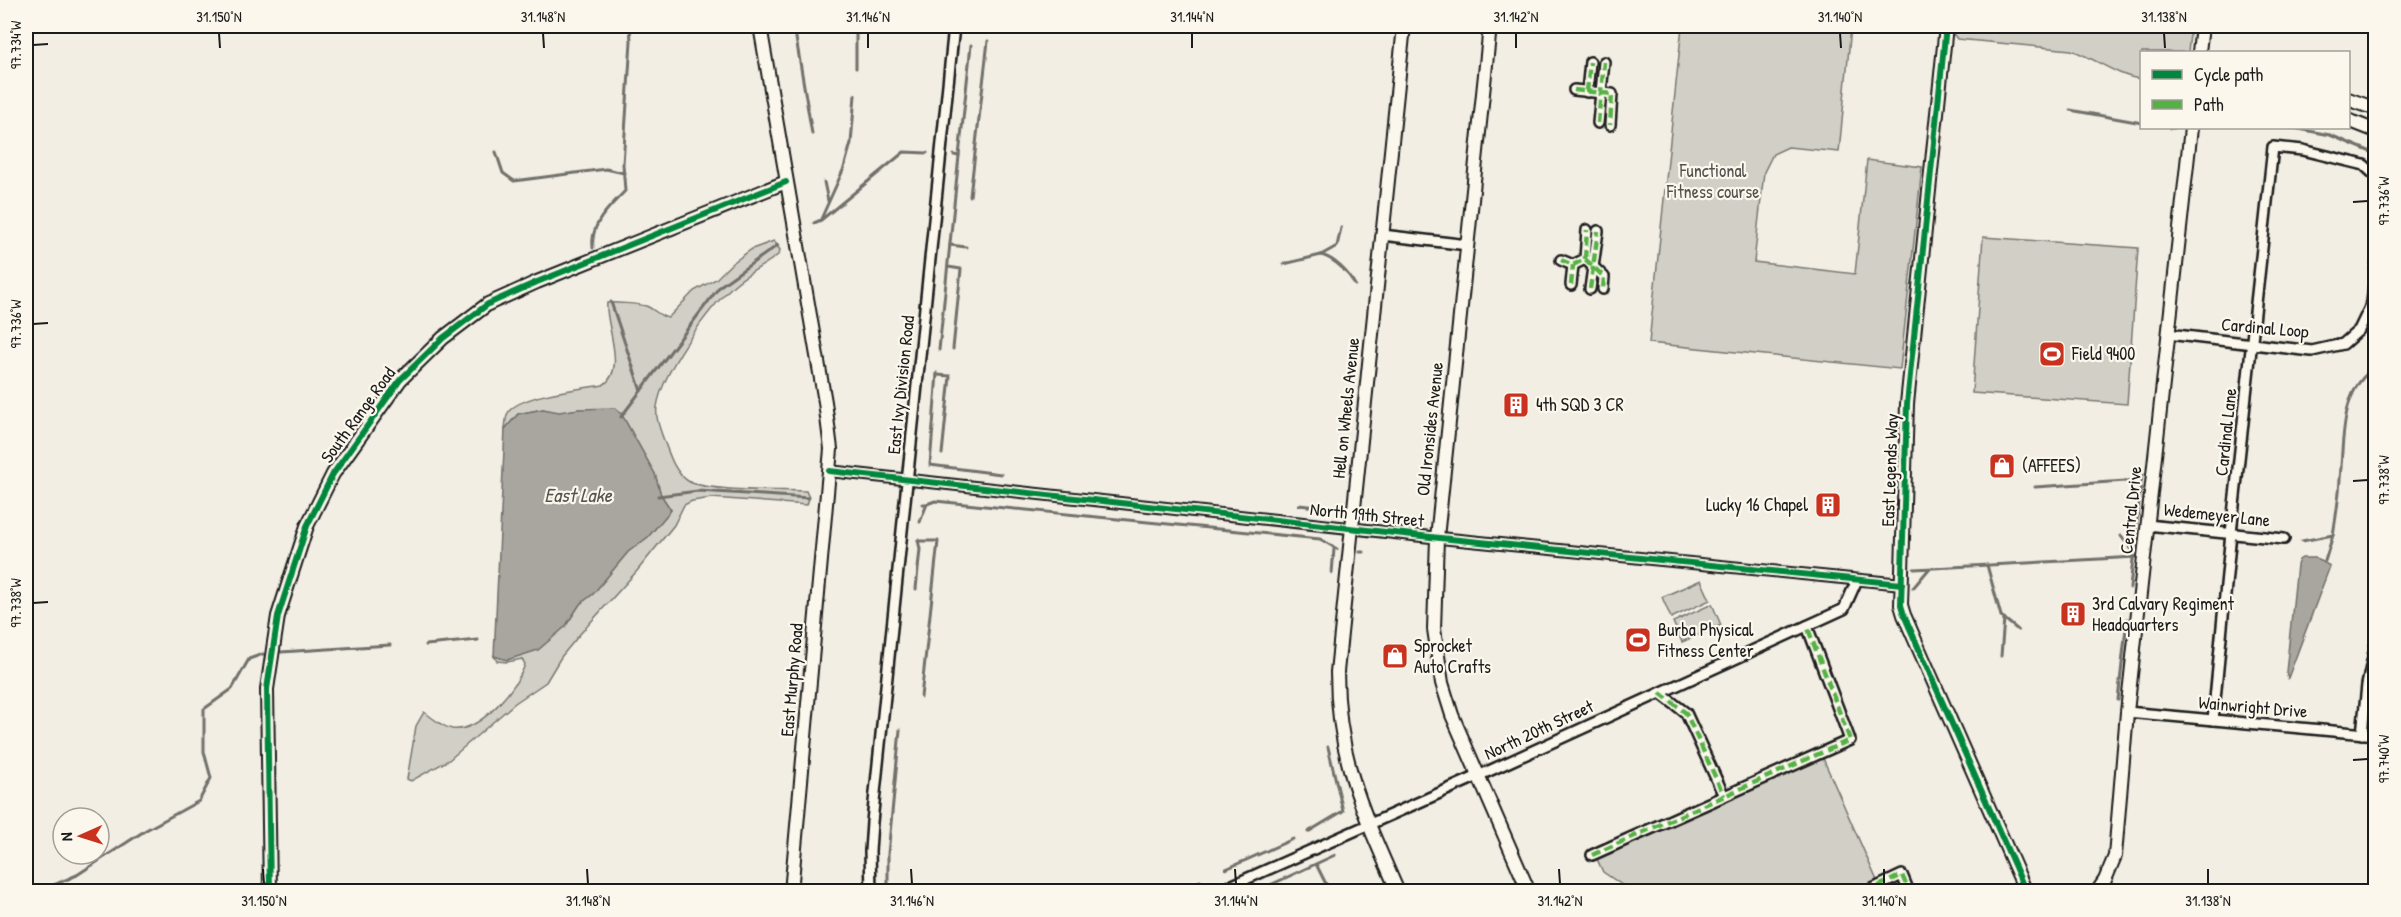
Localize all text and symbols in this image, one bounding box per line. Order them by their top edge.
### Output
text: 31.150°N [196,6,242,27]
text: 31.148°N [521,6,565,27]
text: 31.146°N [846,6,890,27]
text: 31.144°N [1170,6,1214,27]
text: 31.142°N [1494,6,1538,27]
text: 31.140°N [1818,6,1862,27]
text: 31.138°N [2141,6,2187,27]
text: 97.734°W [5,20,26,69]
legend [2140,51,2350,129]
text: Cycle path [2194,62,2264,87]
text: Path [2194,92,2224,117]
park label: Functional Fitness course [1666,158,1759,204]
text: 97.736°W [2373,176,2394,226]
text: 97.736°W [5,299,26,349]
street label: Cardinal Loop [2220,311,2310,344]
street label: East Ivy Division Road [881,314,920,456]
street label: Hell on Wheels Avenue [1326,336,1365,480]
sports icon: Field 9400 [2037,339,2067,369]
place label: Field 9400 [2071,341,2135,366]
street label: Old Ironsides Avenue [1410,361,1449,497]
street label: South Range Road [314,362,401,468]
street label: Cardinal Lane [2208,387,2243,477]
building icon: 4th SQD 3 CR [1501,390,1531,420]
place label: 4th SQD 3 CR [1536,392,1624,417]
street label: East Legends Way [1875,413,1904,527]
shop icon: (AFFEES) [1987,451,2017,481]
place label: (AFFEES) [2022,453,2081,478]
text: 97.738°W [2373,454,2394,505]
street label: Central Drive [2113,465,2148,555]
water label: East Lake [544,481,613,508]
building icon: Lucky 16 Chapel [1813,490,1843,520]
place label: Lucky 16 Chapel [1706,492,1808,517]
street label: North 19th Street [1309,496,1426,533]
street label: Wedemeyer Lane [2163,496,2271,533]
text: 97.738°W [5,577,26,628]
place label: 3rd Calvary Regiment Headquarters [2092,591,2235,637]
building icon: 3rd Calvary Regiment Headquarters [2058,599,2088,629]
place label: Burba Physical Fitness Center [1657,617,1754,663]
street label: East Murphy Road [774,622,809,738]
sports icon: Burba Physical Fitness Center [1623,625,1653,655]
place label: Sprocket Auto Crafts [1414,633,1491,679]
shop icon: Sprocket Auto Crafts [1380,641,1410,671]
street label: Wainwright Drive [2197,689,2309,724]
street label: North 20th Street [1480,693,1598,766]
text: 97.740°W [2373,734,2394,783]
north arrow [51,806,111,866]
text: N [55,831,77,842]
text: 31.150°N [241,890,287,911]
text: 31.148°N [566,890,610,911]
text: 31.146°N [890,890,934,911]
text: 31.144°N [1214,890,1258,911]
text: 31.142°N [1538,890,1582,911]
text: 31.140°N [1862,890,1906,911]
text: 31.138°N [2185,890,2231,911]

